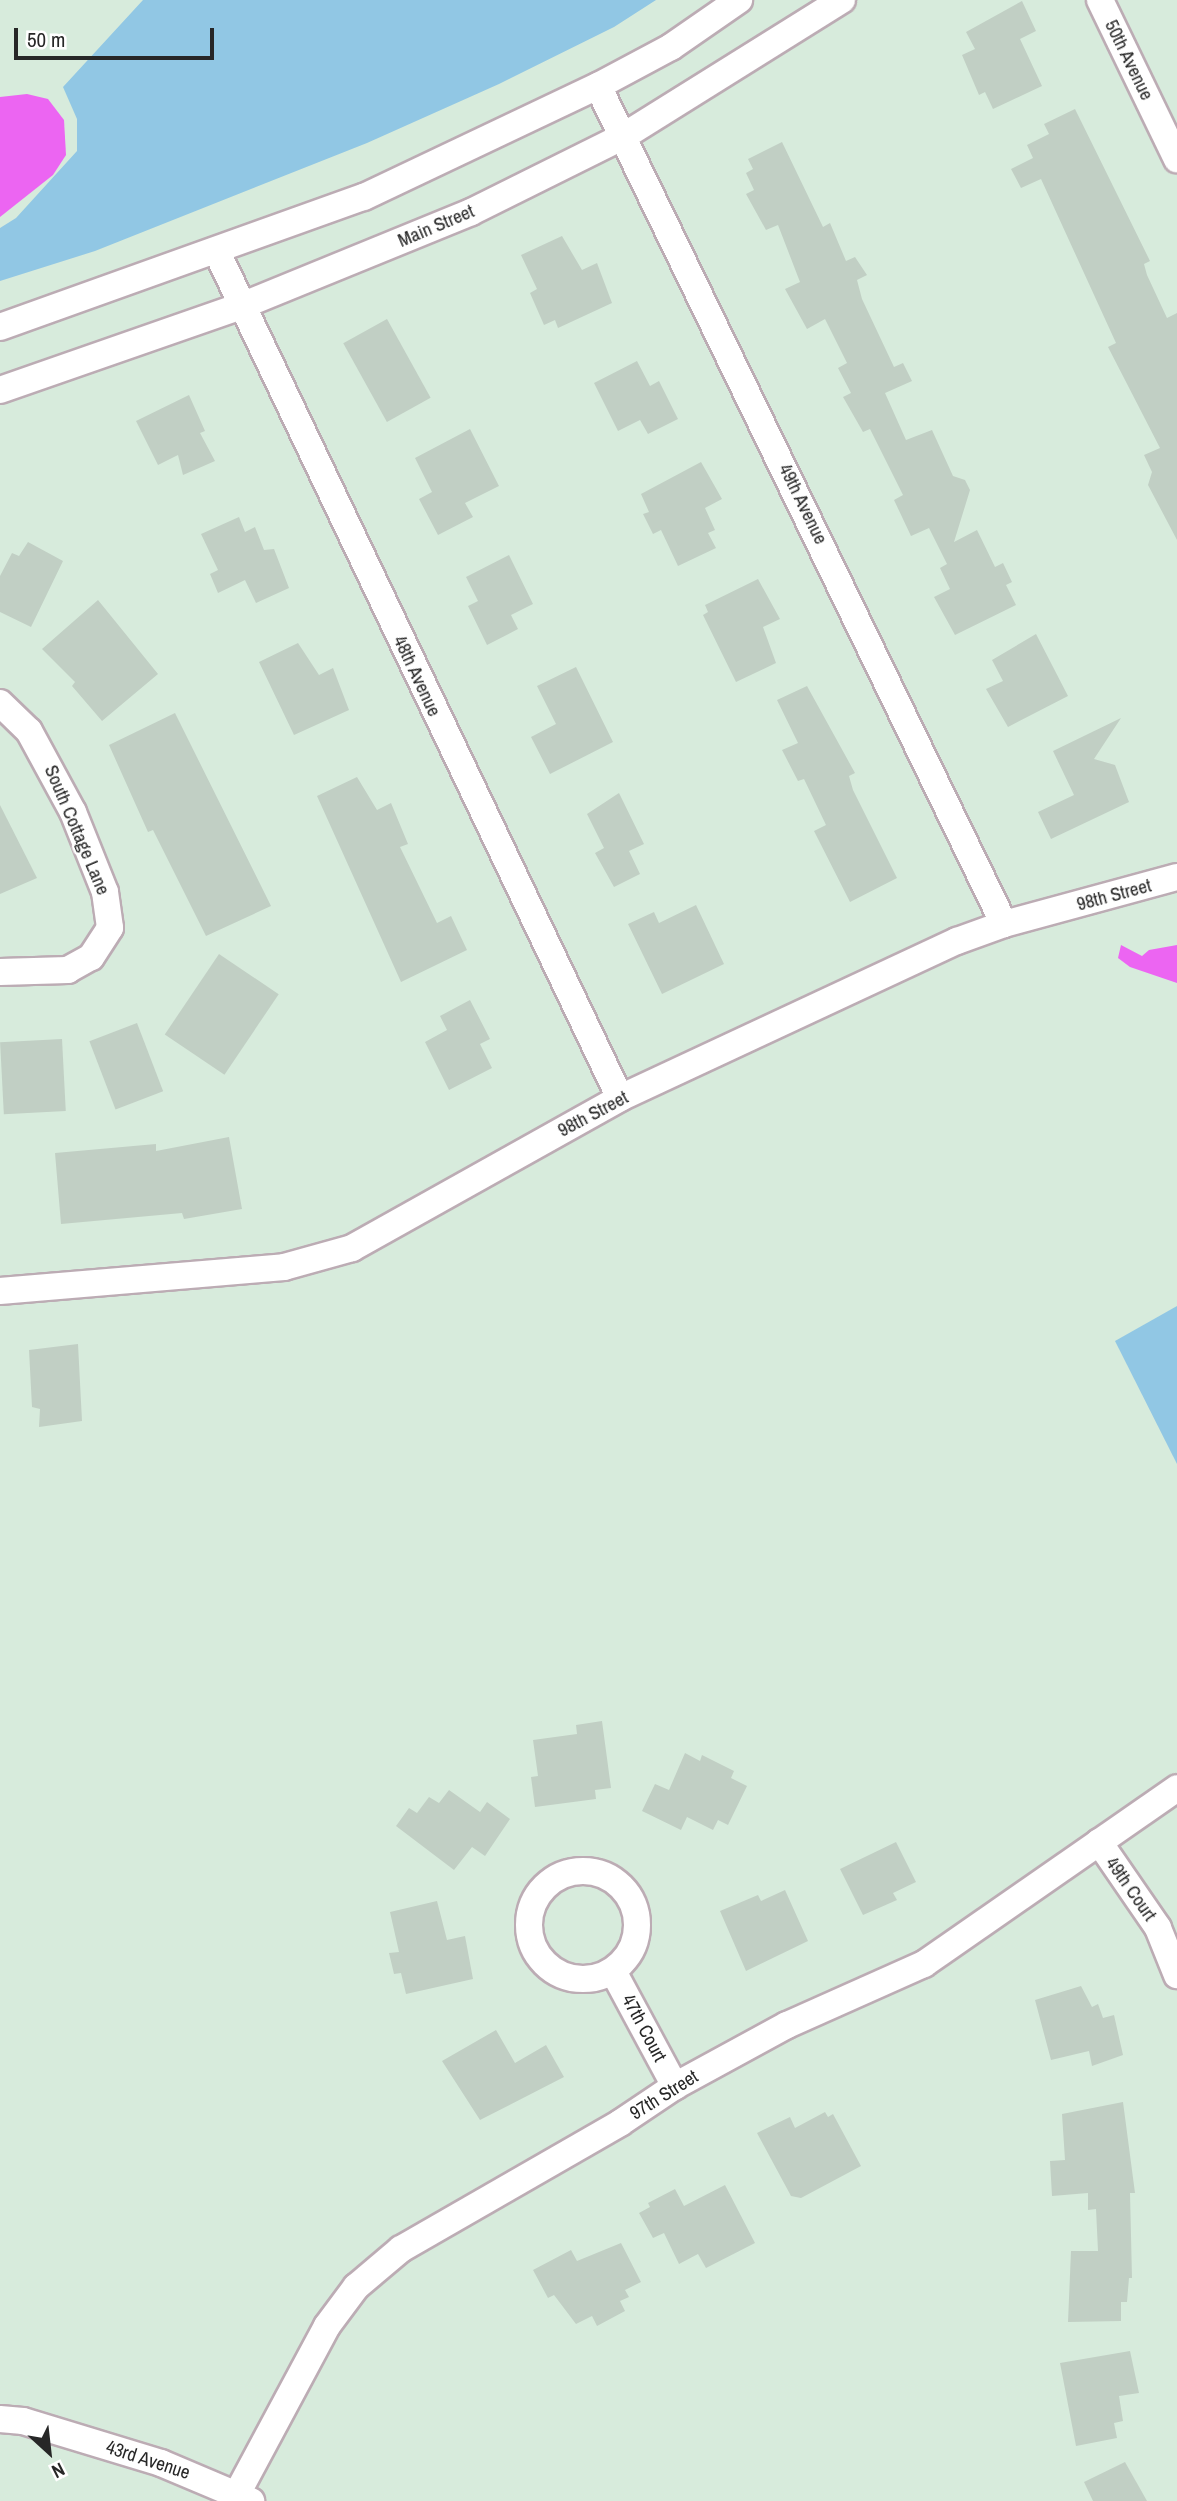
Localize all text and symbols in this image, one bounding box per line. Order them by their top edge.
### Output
scale bar [18,14,217,58]
street label: 50th Avenue [1100,16,1158,104]
text: 50 m [27,25,65,54]
street label: Main Street [394,200,478,252]
street label: 49th Avenue [774,460,832,548]
street label: 48th Avenue [388,632,446,720]
street label: South Cottage Lane [39,762,115,898]
street label: 98th Street [1074,874,1154,916]
street label: 98th Street [554,1086,632,1142]
street label: 49th Court [1101,1853,1161,1925]
street label: 47th Court [617,1991,671,2065]
street label: 97th Street [626,2065,702,2125]
north arrow [14,2417,84,2487]
street label: 43rd Avenue [103,2436,193,2484]
text: N [48,2457,69,2485]

